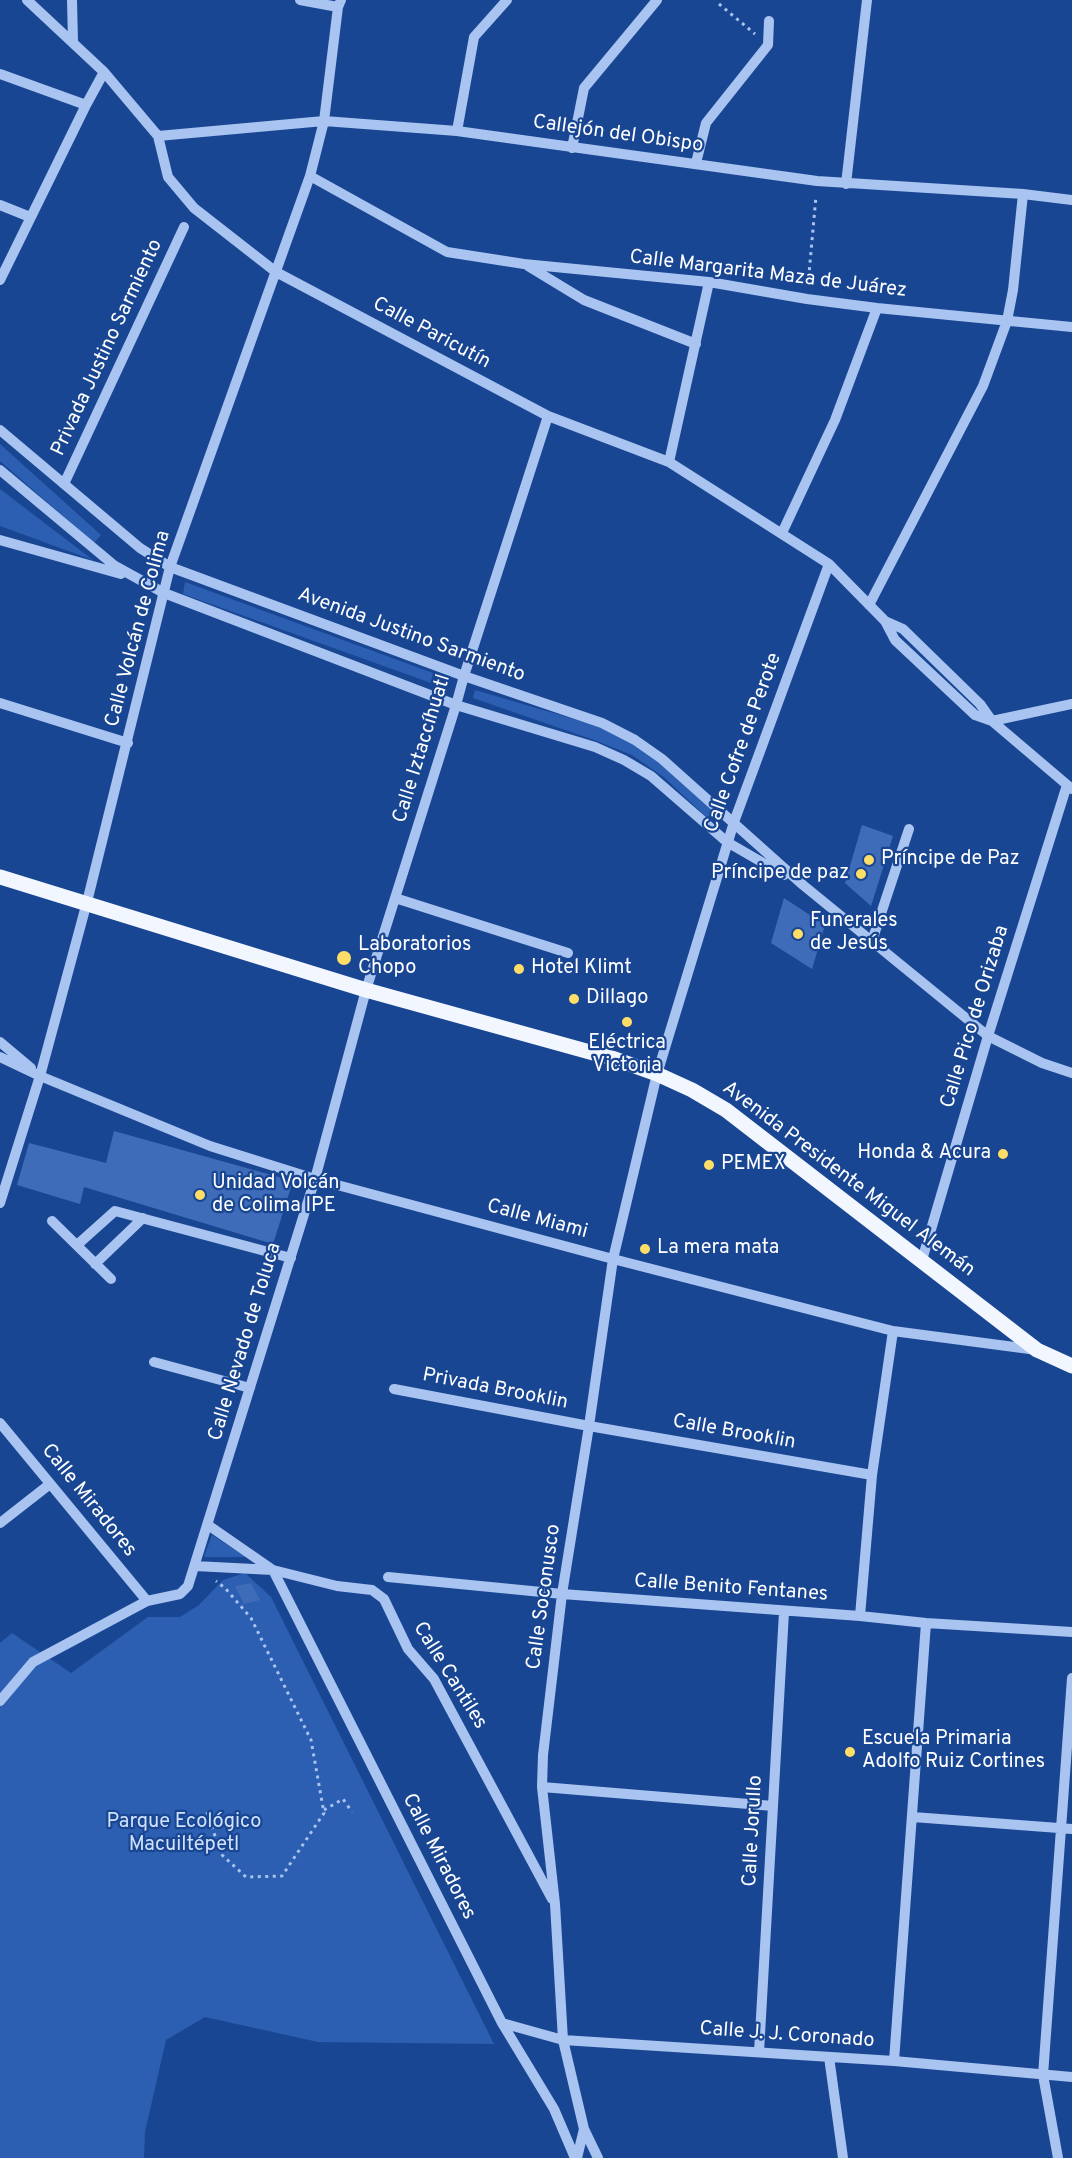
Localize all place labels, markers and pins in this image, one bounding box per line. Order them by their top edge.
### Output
place label: Príncipe de Paz [881,848,1020,872]
marker: Príncipe de Paz [862,853,876,867]
place label: Príncipe de paz [711,862,849,886]
marker: Príncipe de paz [854,867,868,881]
place label: Funerales de Jesús [810,910,898,957]
marker: Funerales de Jesús [791,927,805,941]
place label: Laboratorios Chopo [358,934,471,981]
marker: Laboratorios Chopo [335,949,353,967]
place label: Hotel Klimt [531,957,632,981]
marker: Hotel Klimt [512,962,526,976]
place label: Dillago [586,987,648,1011]
marker: Dillago [567,992,581,1006]
marker: Eléctrica Victoria [620,1015,634,1029]
place label: Eléctrica Victoria [588,1032,666,1079]
place label: Honda & Acura [857,1142,991,1166]
marker: Honda & Acura [996,1147,1010,1161]
place label: PEMEX [721,1153,786,1177]
marker: PEMEX [702,1158,716,1172]
place label: Unidad Volcán de Colima IPE [212,1172,339,1219]
marker: Unidad Volcán de Colima IPE [193,1188,207,1202]
place label: La mera mata [657,1237,779,1261]
marker: La mera mata [638,1242,652,1256]
place label: Escuela Primaria Adolfo Ruiz Cortines [862,1728,1045,1775]
marker: Escuela Primaria Adolfo Ruiz Cortines [843,1745,857,1759]

